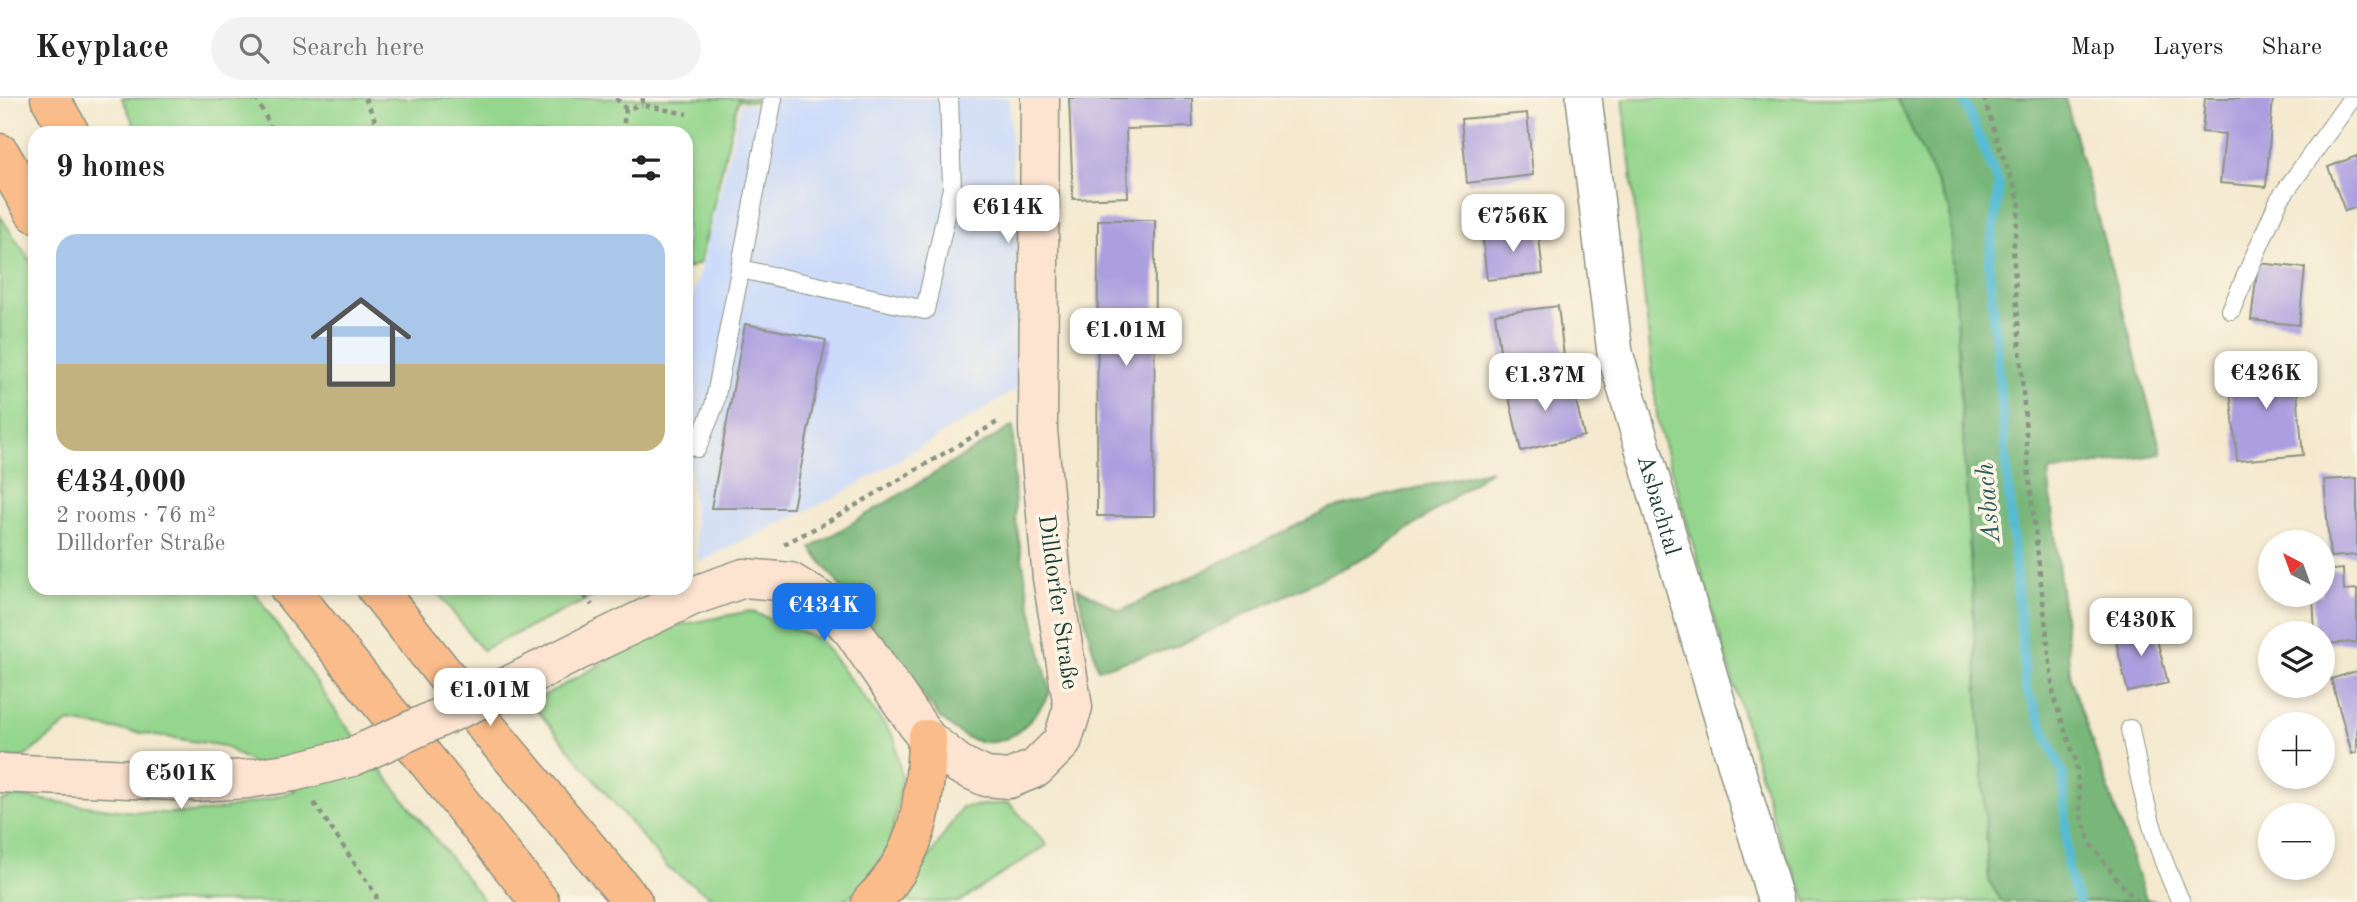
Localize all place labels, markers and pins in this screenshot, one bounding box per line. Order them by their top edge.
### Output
pin: €614K [959,186,1057,245]
pin: €756K [1464,194,1562,254]
pin: €1.01M [1069,308,1183,368]
pin: €426K [2217,352,2315,411]
pin: €1.37M [1488,354,1602,413]
pin: €434K [775,584,873,643]
pin: €430K [2092,598,2190,658]
pin: €1.01M [433,668,547,728]
pin: €501K [132,752,230,811]

